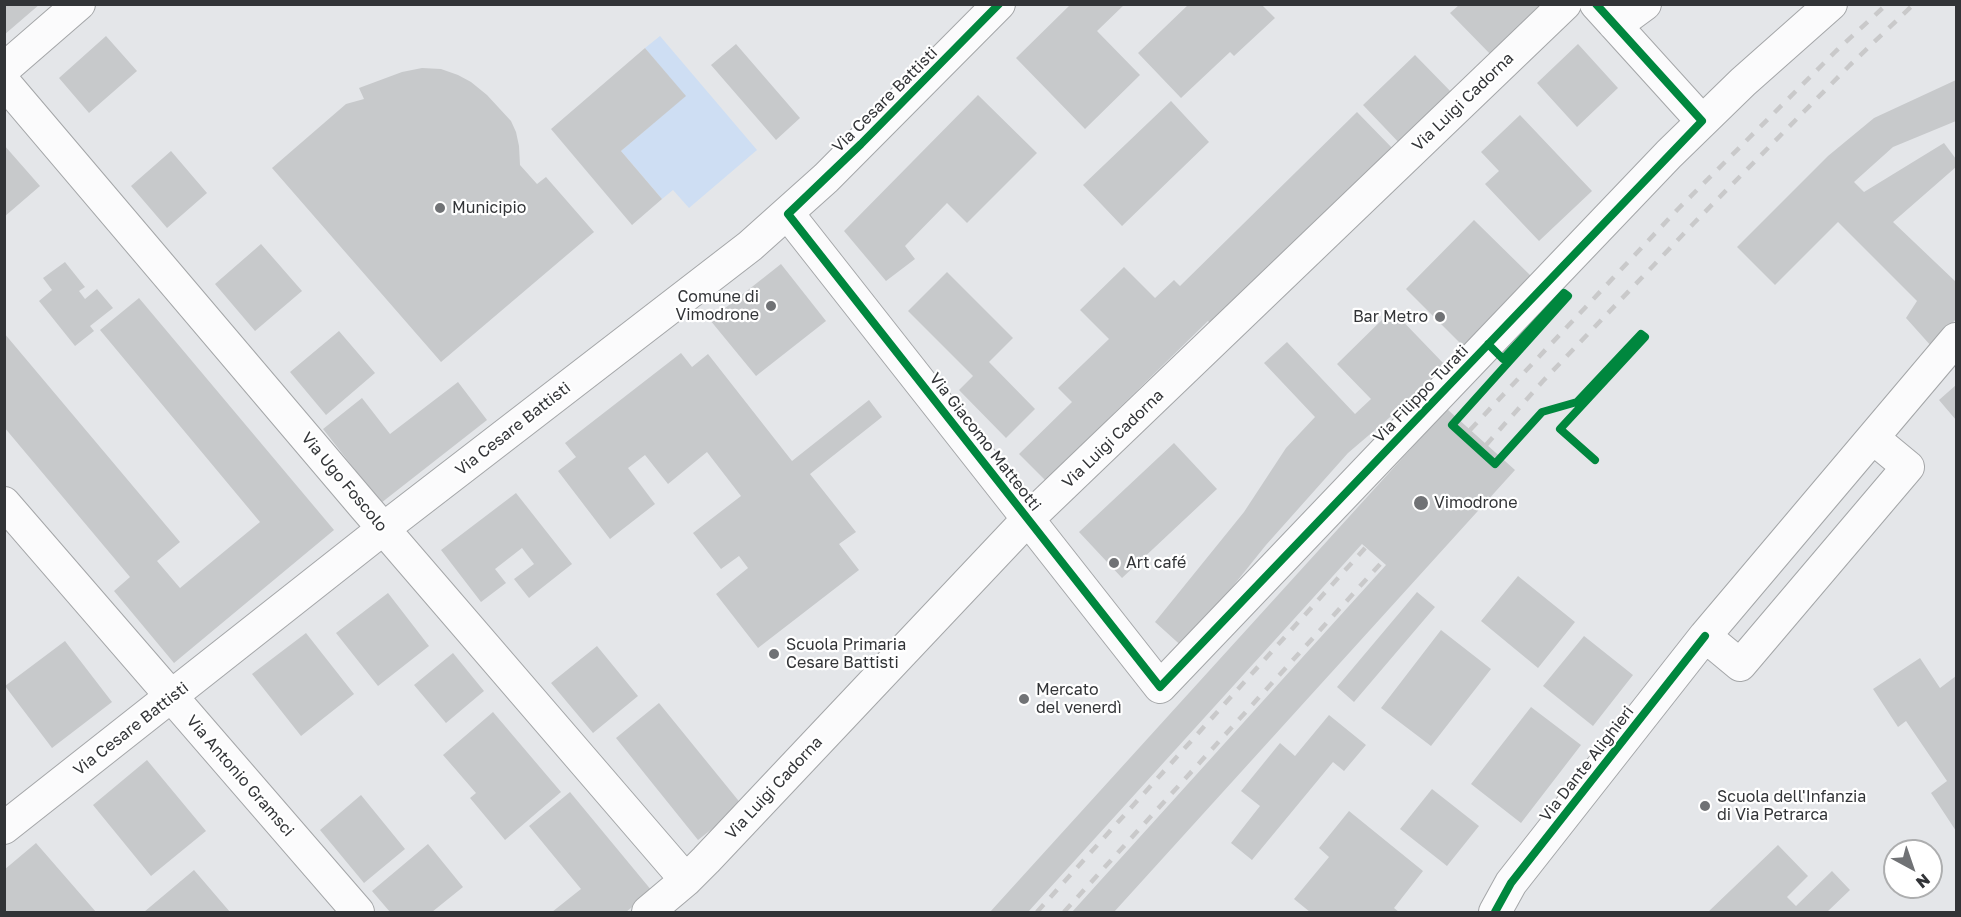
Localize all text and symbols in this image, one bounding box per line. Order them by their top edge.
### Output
street label: Via Cesare Battisti [828,43,942,157]
street label: Via Luigi Cadorna [1408,49,1518,155]
place label: Municipio [452,198,526,218]
marker: Municipio [433,201,447,215]
place label: Comune di Vimodrone [676,287,759,325]
marker: Comune di Vimodrone [764,299,778,313]
place label: Bar Metro [1353,307,1428,327]
marker: Bar Metro [1433,310,1447,324]
street label: Via Filippo Turati [1370,341,1472,447]
street label: Via Giacomo Matteotti [925,369,1045,515]
street label: Via Cesare Battisti [452,378,574,480]
street label: Via Luigi Cadorna [1058,386,1168,492]
street label: Via Ugo Foscolo [297,429,391,535]
place label: Vimodrone [1434,493,1517,513]
marker: Vimodrone [1412,494,1430,512]
place label: Art café [1126,553,1186,573]
marker: Art café [1107,556,1121,570]
place label: Scuola Primaria Cesare Battisti [786,635,906,673]
marker: Scuola Primaria Cesare Battisti [767,647,781,661]
street label: Via Cesare Battisti [70,678,192,780]
place label: Mercato del venerdì [1036,680,1122,718]
marker: Mercato del venerdì [1017,692,1031,706]
street label: Via Dante Alighieri [1536,702,1638,826]
street label: Via Antonio Gramsci [182,712,298,840]
street label: Via Luigi Cadorna [721,733,827,843]
place label: Scuola dell'Infanzia di Via Petrarca [1717,787,1866,825]
marker: Scuola dell'Infanzia di Via Petrarca [1698,799,1712,813]
north arrow [1883,839,1943,899]
text: N [1912,870,1934,893]

